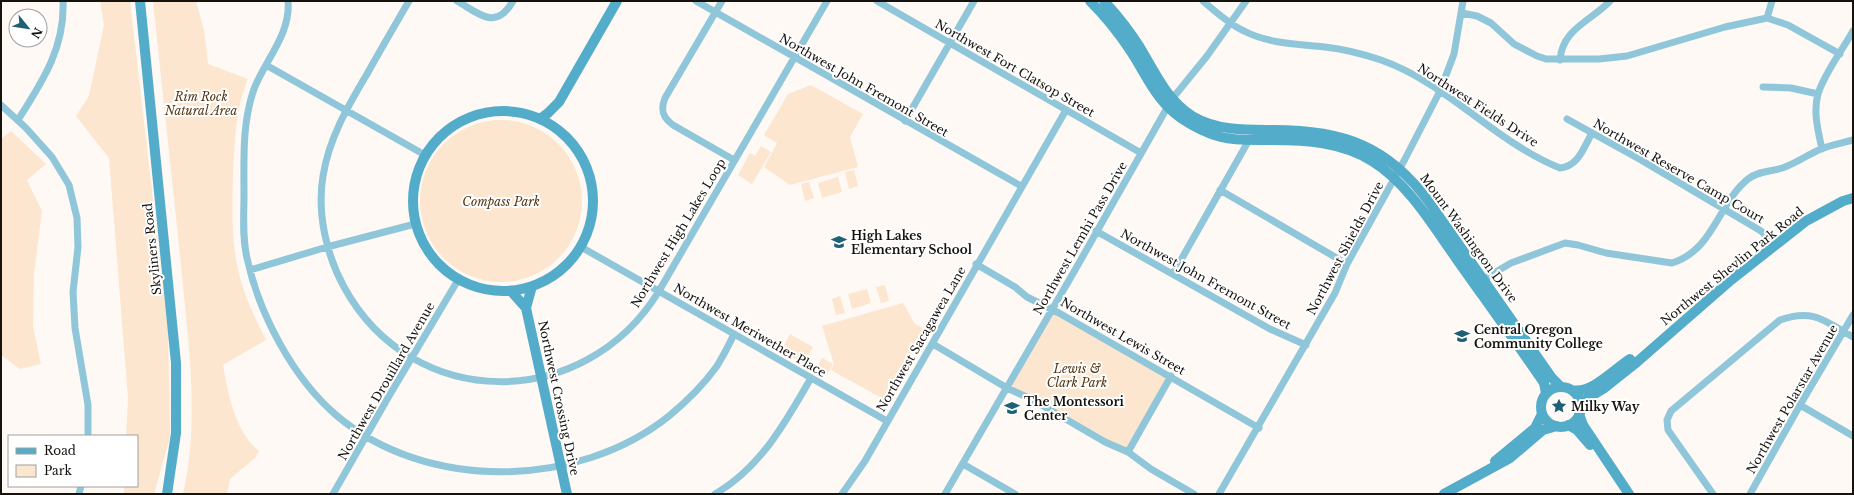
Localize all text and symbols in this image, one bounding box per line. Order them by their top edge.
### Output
north arrow [8,8,48,48]
street label: Northwest Fort Clatsop Street [933,16,1098,120]
text: N [28,25,45,42]
street label: Northwest John Fremont Street [777,30,952,140]
street label: Northwest Fields Drive [1415,60,1541,150]
park label: Rim Rock Natural Area [164,89,237,118]
street label: Northwest Reserve Camp Court [1591,116,1768,226]
street label: Northwest High Lakes Loop [627,156,729,310]
street label: Northwest Lemhi Pass Drive [1030,159,1130,317]
street label: Mount Washington Drive [1417,171,1521,306]
street label: Northwest Shields Drive [1303,179,1387,317]
park label: Compass Park [462,194,540,209]
street label: Skyliners Road [140,202,164,296]
street label: Northwest Shevlin Park Road [1658,204,1806,328]
street label: Northwest John Fremont Street [1118,226,1294,332]
place label: High Lakes Elementary School [851,228,973,257]
school or university icon: High Lakes Elementary School [830,233,848,251]
street label: Northwest Sacagawea Lane [873,264,969,414]
street label: Northwest Meriwether Place [671,280,829,380]
street label: Northwest Lewis Street [1058,294,1188,378]
street label: Northwest Drouillard Avenue [335,299,438,463]
street label: Northwest Crossing Drive [535,319,583,477]
place label: Central Oregon Community College [1474,322,1603,351]
street label: Northwest Polarstar Avenue [1743,322,1841,476]
school or university icon: Central Oregon Community College [1453,327,1471,345]
park label: Lewis & Clark Park [1047,361,1107,390]
place label: The Montessori Center [1024,394,1124,423]
place icon: Milky Way [1550,397,1568,415]
school or university icon: The Montessori Center [1003,399,1021,417]
place label: Milky Way [1571,399,1640,414]
legend [8,435,138,487]
text: Road [44,443,76,458]
text: Park [44,463,72,478]

